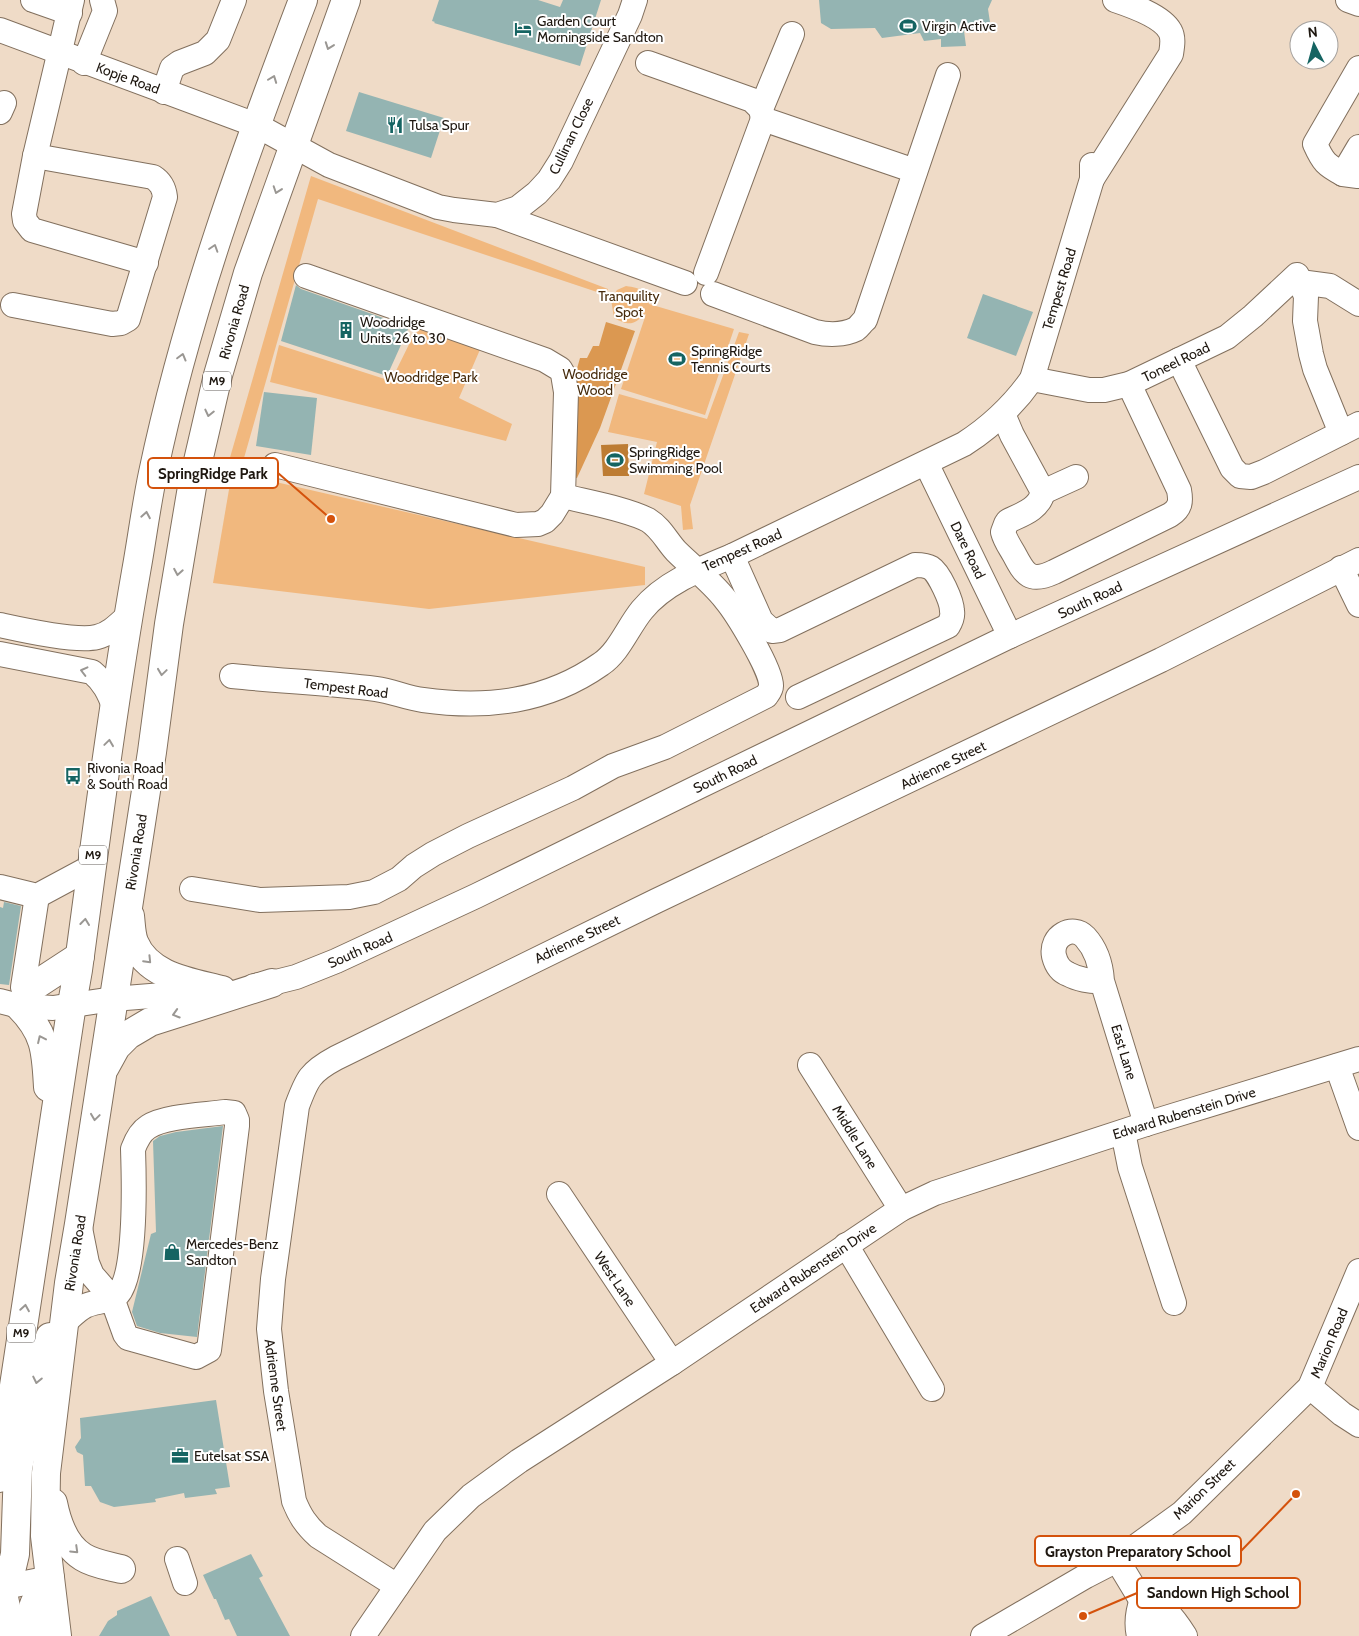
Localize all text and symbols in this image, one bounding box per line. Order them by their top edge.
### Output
place label: Garden Court Morningside Sandton [537,12,664,46]
sports icon: Virgin Active [898,16,918,36]
place label: Virgin Active [922,17,996,35]
hotel icon: Garden Court Morningside Sandton [513,19,533,39]
north arrow [1289,20,1339,70]
text: N [1307,23,1319,42]
one-way arrow [325,41,335,50]
street label: Kopje Road [94,58,162,98]
one-way arrow [267,76,277,84]
street label: Cullinan Close [545,95,597,177]
restaurant icon: Tulsa Spur [385,115,405,135]
place label: Tulsa Spur [409,116,470,134]
one-way arrow [273,186,283,194]
one-way arrow [209,245,219,253]
street label: Tempest Road [1038,246,1080,332]
street label: Rivonia Road [215,283,253,361]
park label: Tranquility Spot [598,287,660,321]
place label: Woodridge Units 26 to 30 [360,313,446,347]
building icon: Woodridge Units 26 to 30 [336,320,356,340]
street label: Toneel Road [1139,338,1213,386]
place label: SpringRidge Tennis Courts [691,342,771,376]
sports icon: SpringRidge Tennis Courts [667,349,687,369]
one-way arrow [176,352,187,361]
park label: Woodridge Wood [562,365,628,399]
park label: Woodridge Park [384,368,478,386]
road number: M9 [203,372,231,391]
one-way arrow [204,408,215,417]
place label: SpringRidge Swimming Pool [629,443,723,477]
sports icon: SpringRidge Swimming Pool [605,450,625,470]
callout: SpringRidge Park [148,458,278,488]
text: SpringRidge Park [158,465,269,483]
one-way arrow [140,511,150,519]
street label: Dare Road [946,518,990,582]
street label: Tempest Road [700,525,784,575]
one-way arrow [173,568,183,576]
street label: South Road [1055,577,1125,623]
one-way arrow [81,667,89,677]
one-way arrow [157,669,168,677]
street label: Tempest Road [303,674,389,702]
street label: Adrienne Street [897,736,989,793]
one-way arrow [103,739,114,747]
street label: South Road [690,751,760,797]
place label: Rivonia Road & South Road [87,759,168,793]
bus stop icon: Rivonia Road & South Road [63,766,83,786]
street label: Rivonia Road [121,813,151,891]
road number: M9 [79,846,107,864]
street label: Adrienne Street [531,910,623,967]
one-way arrow [79,917,89,926]
street label: South Road [325,928,395,972]
one-way arrow [142,955,151,964]
one-way arrow [172,1008,180,1018]
street label: East Lane [1107,1022,1141,1082]
one-way arrow [37,1035,47,1044]
street label: Edward Rubenstein Drive [1110,1083,1258,1143]
street label: Middle Lane [828,1102,882,1172]
one-way arrow [91,1112,101,1121]
street label: Rivonia Road [60,1214,90,1292]
street label: Edward Rubenstein Drive [746,1219,880,1317]
place label: Mercedes-Benz Sandton [186,1235,279,1269]
shop icon: Mercedes-Benz Sandton [162,1242,182,1262]
street label: West Lane [590,1248,640,1310]
one-way arrow [20,1304,30,1313]
street label: Marion Road [1306,1305,1352,1381]
road number: M9 [7,1324,35,1342]
street label: Adrienne Street [261,1338,291,1432]
one-way arrow [32,1375,43,1384]
office icon: Eutelsat SSA [170,1446,190,1466]
place label: Eutelsat SSA [194,1447,270,1465]
street label: Marion Street [1169,1455,1239,1523]
callout: Grayston Preparatory School [1035,1536,1241,1566]
text: Grayston Preparatory School [1045,1543,1231,1561]
one-way arrow [69,1544,78,1553]
callout: Sandown High School [1137,1578,1300,1608]
text: Sandown High School [1147,1584,1289,1602]

